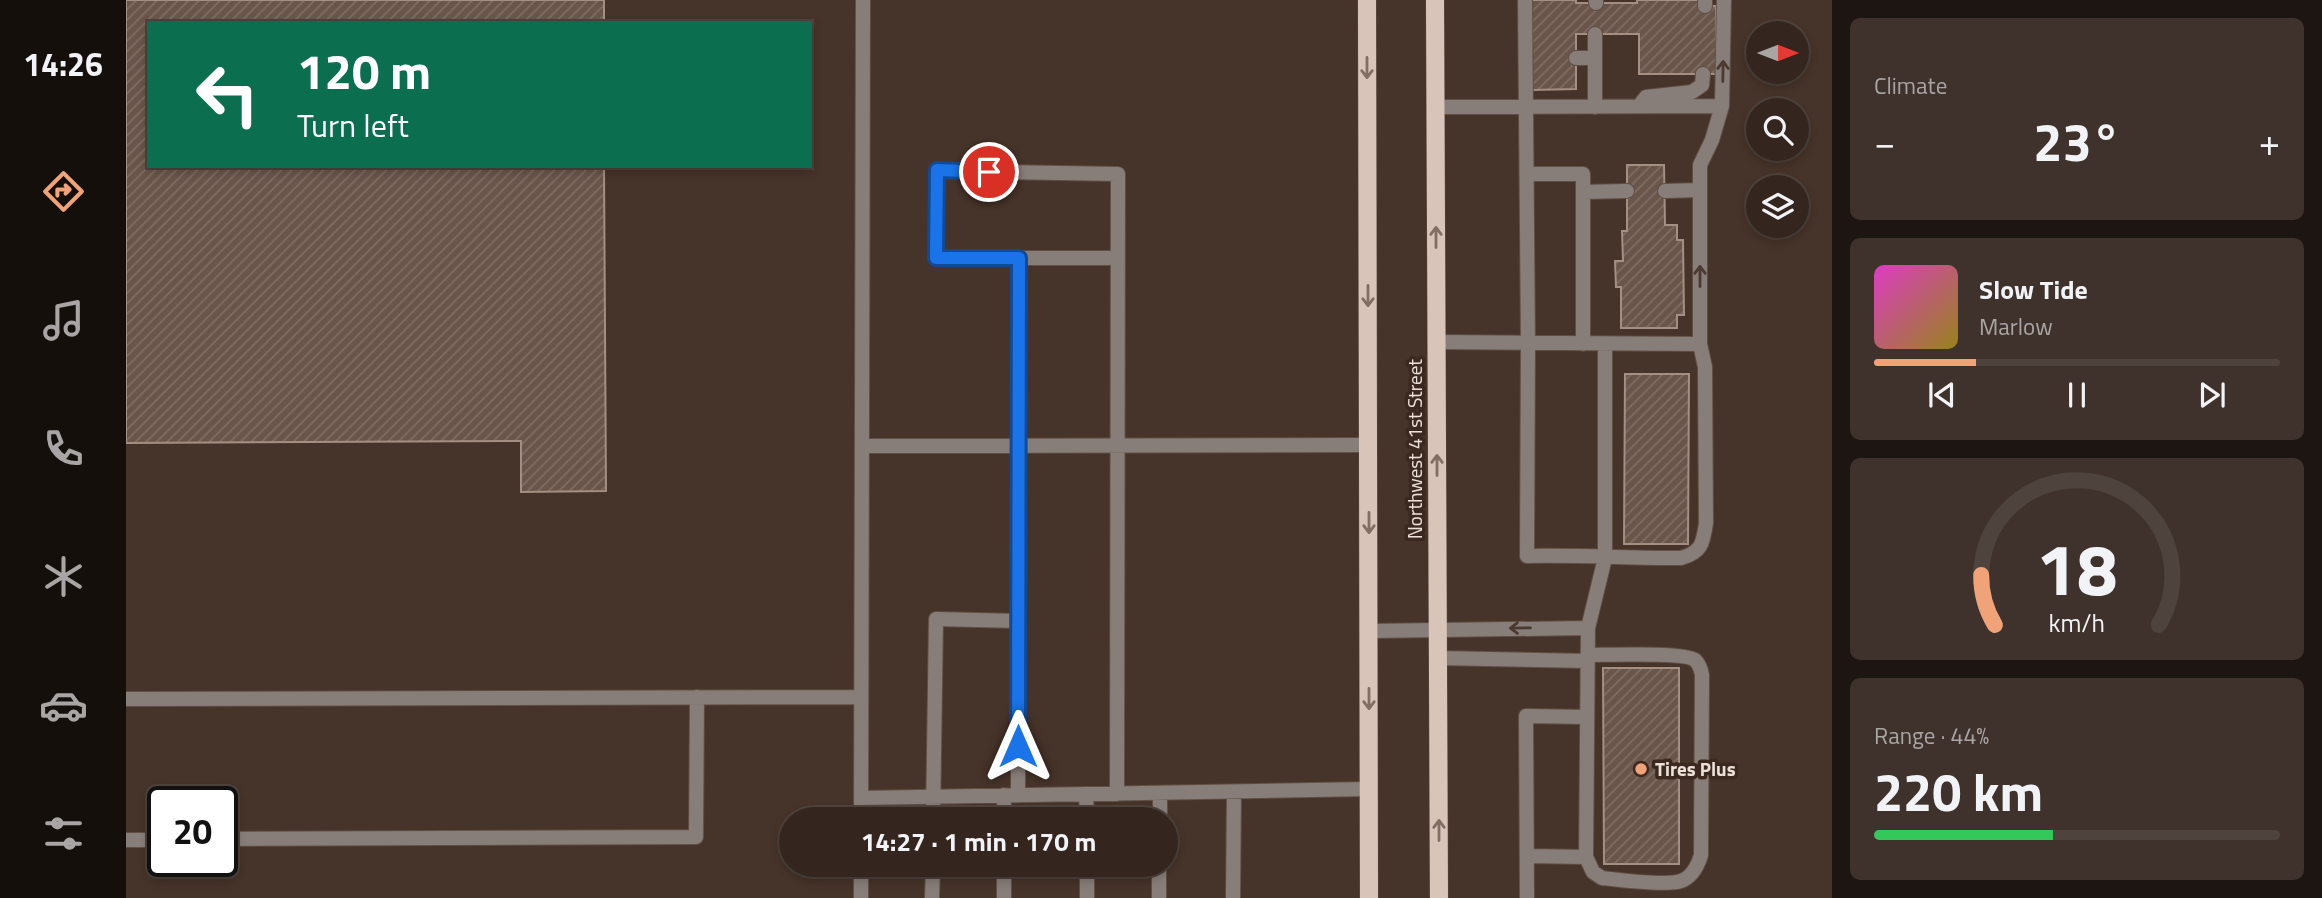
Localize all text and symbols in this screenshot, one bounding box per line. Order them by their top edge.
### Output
north arrow [1746,21,1810,84]
map controls [1746,21,1809,238]
text: 120 m [297,33,431,108]
text: 14:26 [23,40,103,88]
icon: left [182,49,273,140]
one-way arrow [1360,56,1374,79]
one-way arrow [1716,60,1729,83]
text: Climate [1874,68,1947,103]
button: search [1746,98,1809,161]
text: Turn left [297,101,409,149]
text: 23° [2033,102,2121,181]
text: − [1874,113,1895,171]
text: + [2259,113,2280,171]
pin [959,142,1019,202]
icon: arrive [970,153,1008,191]
icon: directions [39,167,88,216]
button: layers [1746,175,1809,238]
one-way arrow [1429,226,1443,249]
one-way arrow [1693,265,1707,288]
text: Slow Tide [1979,270,2088,309]
one-way arrow [1361,284,1375,307]
icon: music [39,296,88,345]
text: Marlow [1979,309,2053,344]
street label: Northwest 41st Street [1400,359,1429,539]
icon: previous [1923,376,1961,414]
icon: pause [2058,376,2096,414]
icon: next [2193,376,2231,414]
icon: phone [39,424,88,473]
one-way arrow [1430,453,1444,476]
one-way arrow [1362,511,1376,534]
text: 18 [2036,513,2118,623]
icon: climate [39,552,88,601]
text: km/h [2049,604,2105,642]
one-way arrow [1509,621,1532,635]
icon: car [39,681,88,730]
one-way arrow [1362,687,1376,710]
position arrow [981,709,1055,783]
text: Range · 44% [1874,718,1989,753]
text: 220 km [1874,752,2043,831]
place label: Tires Plus [1655,754,1736,783]
marker: Tires Plus [1633,761,1649,777]
speed limit sign: 20 [147,786,238,877]
icon: filters [39,809,88,858]
one-way arrow [1432,819,1445,842]
text: 14:27 · 1 min · 170 m [861,822,1096,861]

